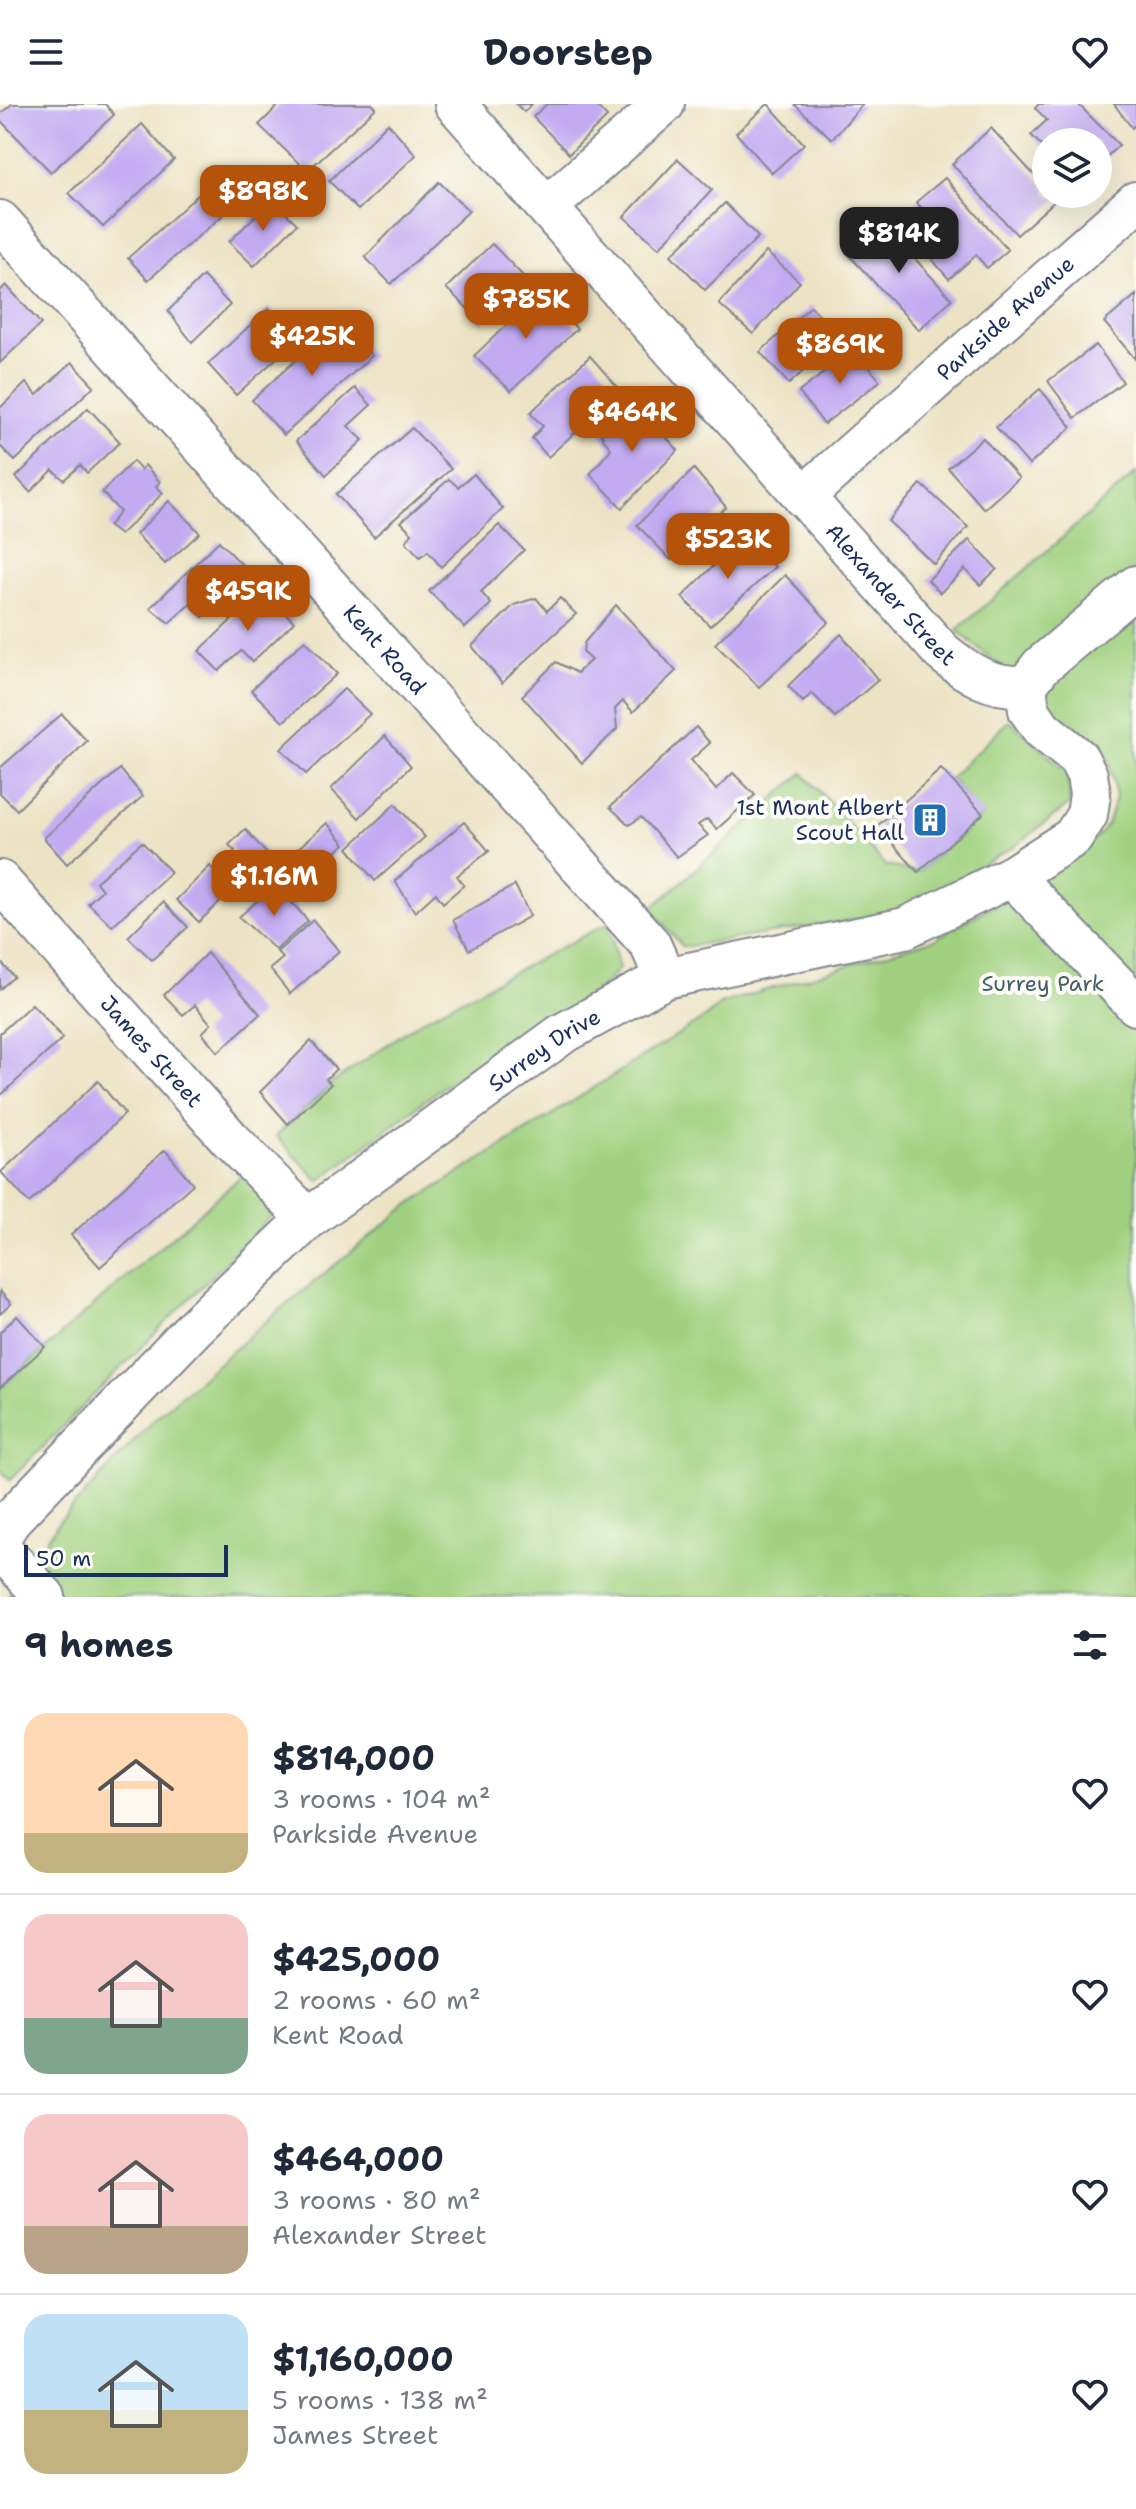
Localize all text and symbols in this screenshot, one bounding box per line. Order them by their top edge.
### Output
text: Doorstep [483,28,653,77]
icon: menu [24,30,68,74]
icon: heart [1068,30,1112,74]
map controls [1032,128,1112,208]
button: layers [1032,128,1112,208]
pin: $898K [207,165,319,233]
text: $898K [218,173,308,208]
pin: $814K [843,207,955,275]
text: $814K [858,215,940,250]
street label: Parkside Avenue [930,249,1080,387]
pin: $785K [470,273,582,341]
text: $785K [482,281,570,316]
pin: $425K [256,310,368,378]
text: $425K [269,318,355,353]
pin: $869K [784,318,896,386]
text: $869K [795,326,885,361]
pin: $464K [576,386,688,454]
text: $464K [587,394,677,429]
pin: $523K [672,513,784,581]
street label: Alexander Street [820,517,962,672]
text: $523K [684,521,772,556]
pin: $459K [192,565,304,633]
text: $459K [205,573,291,608]
street label: Kent Road [337,598,433,700]
place label: 1st Mont Albert Scout Hall [736,793,904,847]
building icon: 1st Mont Albert Scout Hall [911,801,949,839]
pin: $1.16M [209,850,339,918]
text: $1.16M [230,858,318,893]
park label: Surrey Park [982,969,1104,998]
street label: James Street [94,989,209,1113]
street label: Surrey Drive [482,1002,605,1098]
scale bar [24,1541,228,1577]
text: 50 m [36,1544,91,1573]
text: 9 homes [24,1622,173,1668]
icon: filters [1068,1623,1112,1667]
text: $814,000 [272,1735,435,1781]
icon: home [88,1745,184,1841]
icon: heart [1068,1771,1112,1815]
text: 3 rooms · 104 m² [272,1781,491,1816]
text: Parkside Avenue [272,1816,478,1851]
text: $425,000 [272,1936,440,1982]
icon: home [88,1946,184,2042]
icon: heart [1068,1972,1112,2016]
text: 2 rooms · 60 m² [272,1982,481,2017]
text: Kent Road [272,2017,404,2052]
text: $464,000 [272,2136,444,2182]
icon: home [88,2146,184,2242]
icon: heart [1068,2172,1112,2216]
text: 3 rooms · 80 m² [272,2182,481,2217]
text: Alexander Street [272,2217,487,2252]
text: $1,160,000 [272,2336,454,2382]
icon: home [88,2346,184,2442]
icon: heart [1068,2372,1112,2416]
text: 5 rooms · 138 m² [272,2382,488,2417]
text: James Street [272,2417,438,2452]

